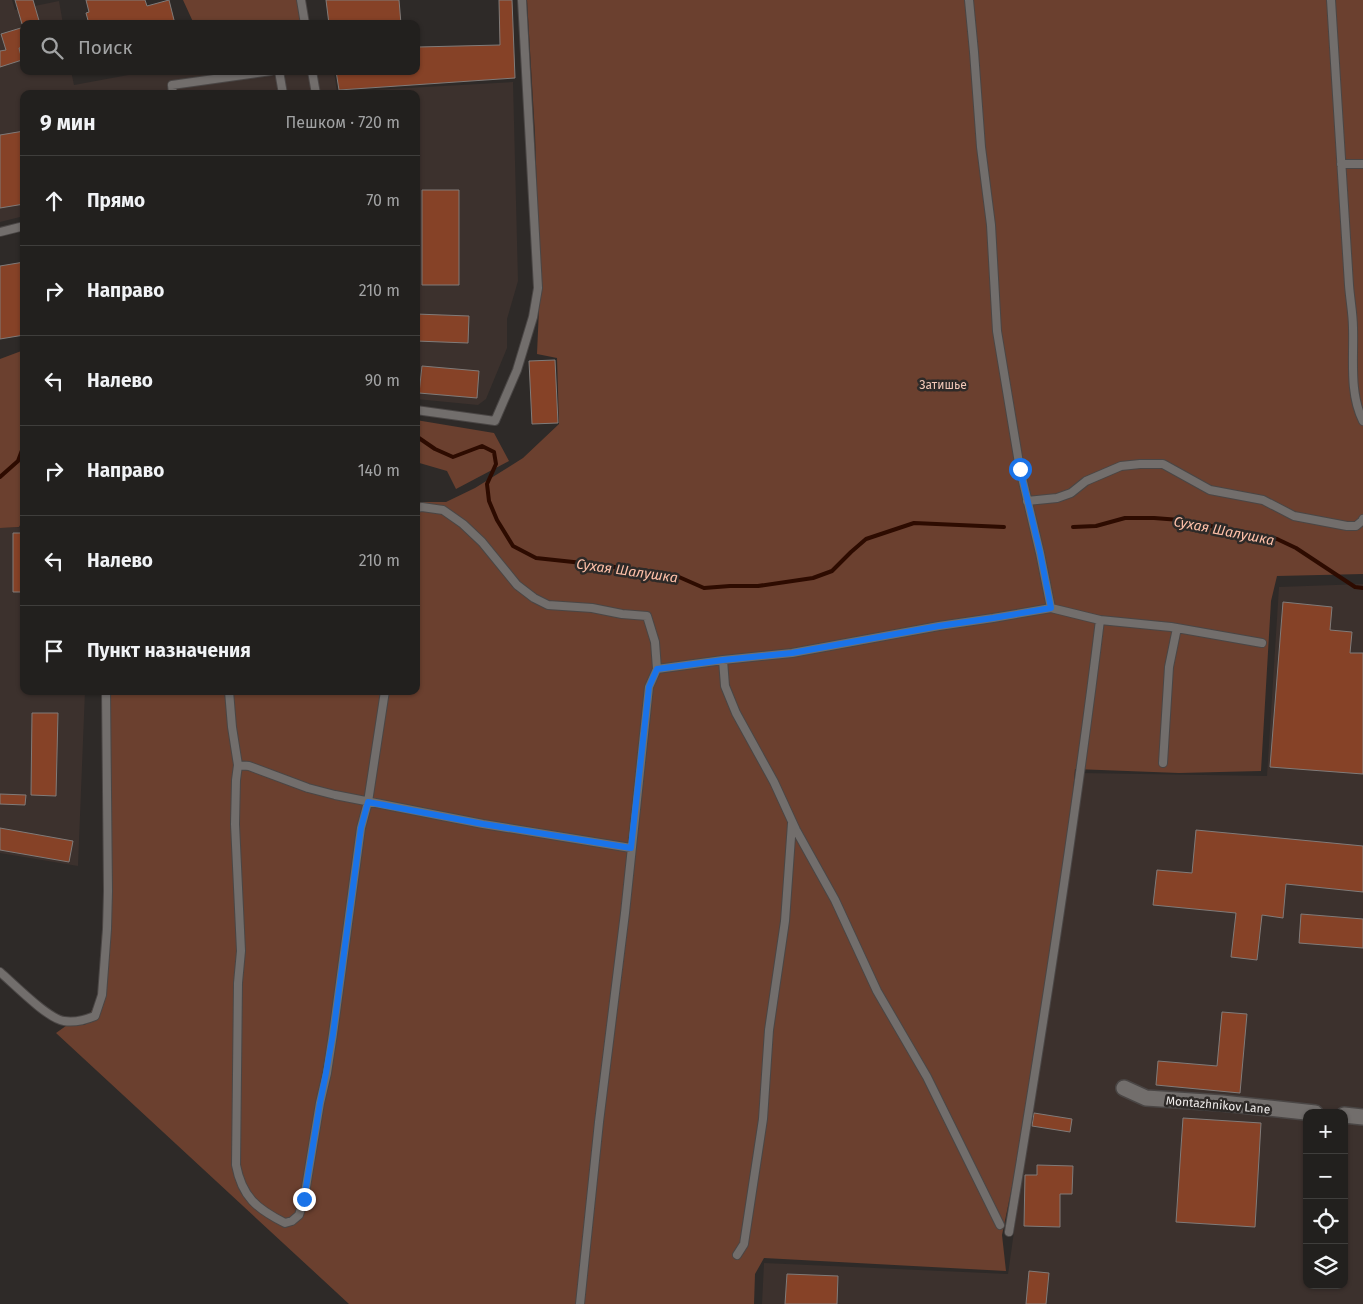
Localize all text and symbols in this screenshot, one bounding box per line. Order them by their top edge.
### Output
search box [20,20,420,75]
icon: search [38,34,66,62]
text: Поиск [78,36,132,59]
text: 9 мин [40,110,96,136]
text: Пешком · 720 m [286,113,400,132]
icon: ahead [40,187,68,215]
text: Прямо [87,189,145,212]
text: 70 m [366,191,400,210]
icon: right [40,277,68,305]
text: Направо [87,279,164,302]
text: 210 m [359,281,400,300]
icon: left [40,367,68,395]
text: Налево [87,369,153,392]
text: 90 m [365,371,400,390]
park label: Затишье [919,378,967,392]
icon: right [40,457,68,485]
route start [1009,458,1032,481]
text: Направо [87,459,164,482]
text: 140 m [358,461,400,480]
water label: Сухая Шалушка [1172,513,1276,549]
icon: left [40,547,68,575]
text: Налево [87,549,153,572]
text: 210 m [359,551,400,570]
water label: Сухая Шалушка [575,555,679,587]
icon: arrive [40,637,68,665]
text: Пункт назначения [87,639,251,662]
street label: Montazhnikov Lane [1165,1093,1271,1117]
map controls [1303,1109,1348,1289]
button: + [1303,1109,1348,1154]
button: − [1303,1154,1348,1199]
route end [293,1188,316,1211]
button: locate [1303,1199,1348,1244]
button: layers [1303,1244,1348,1289]

